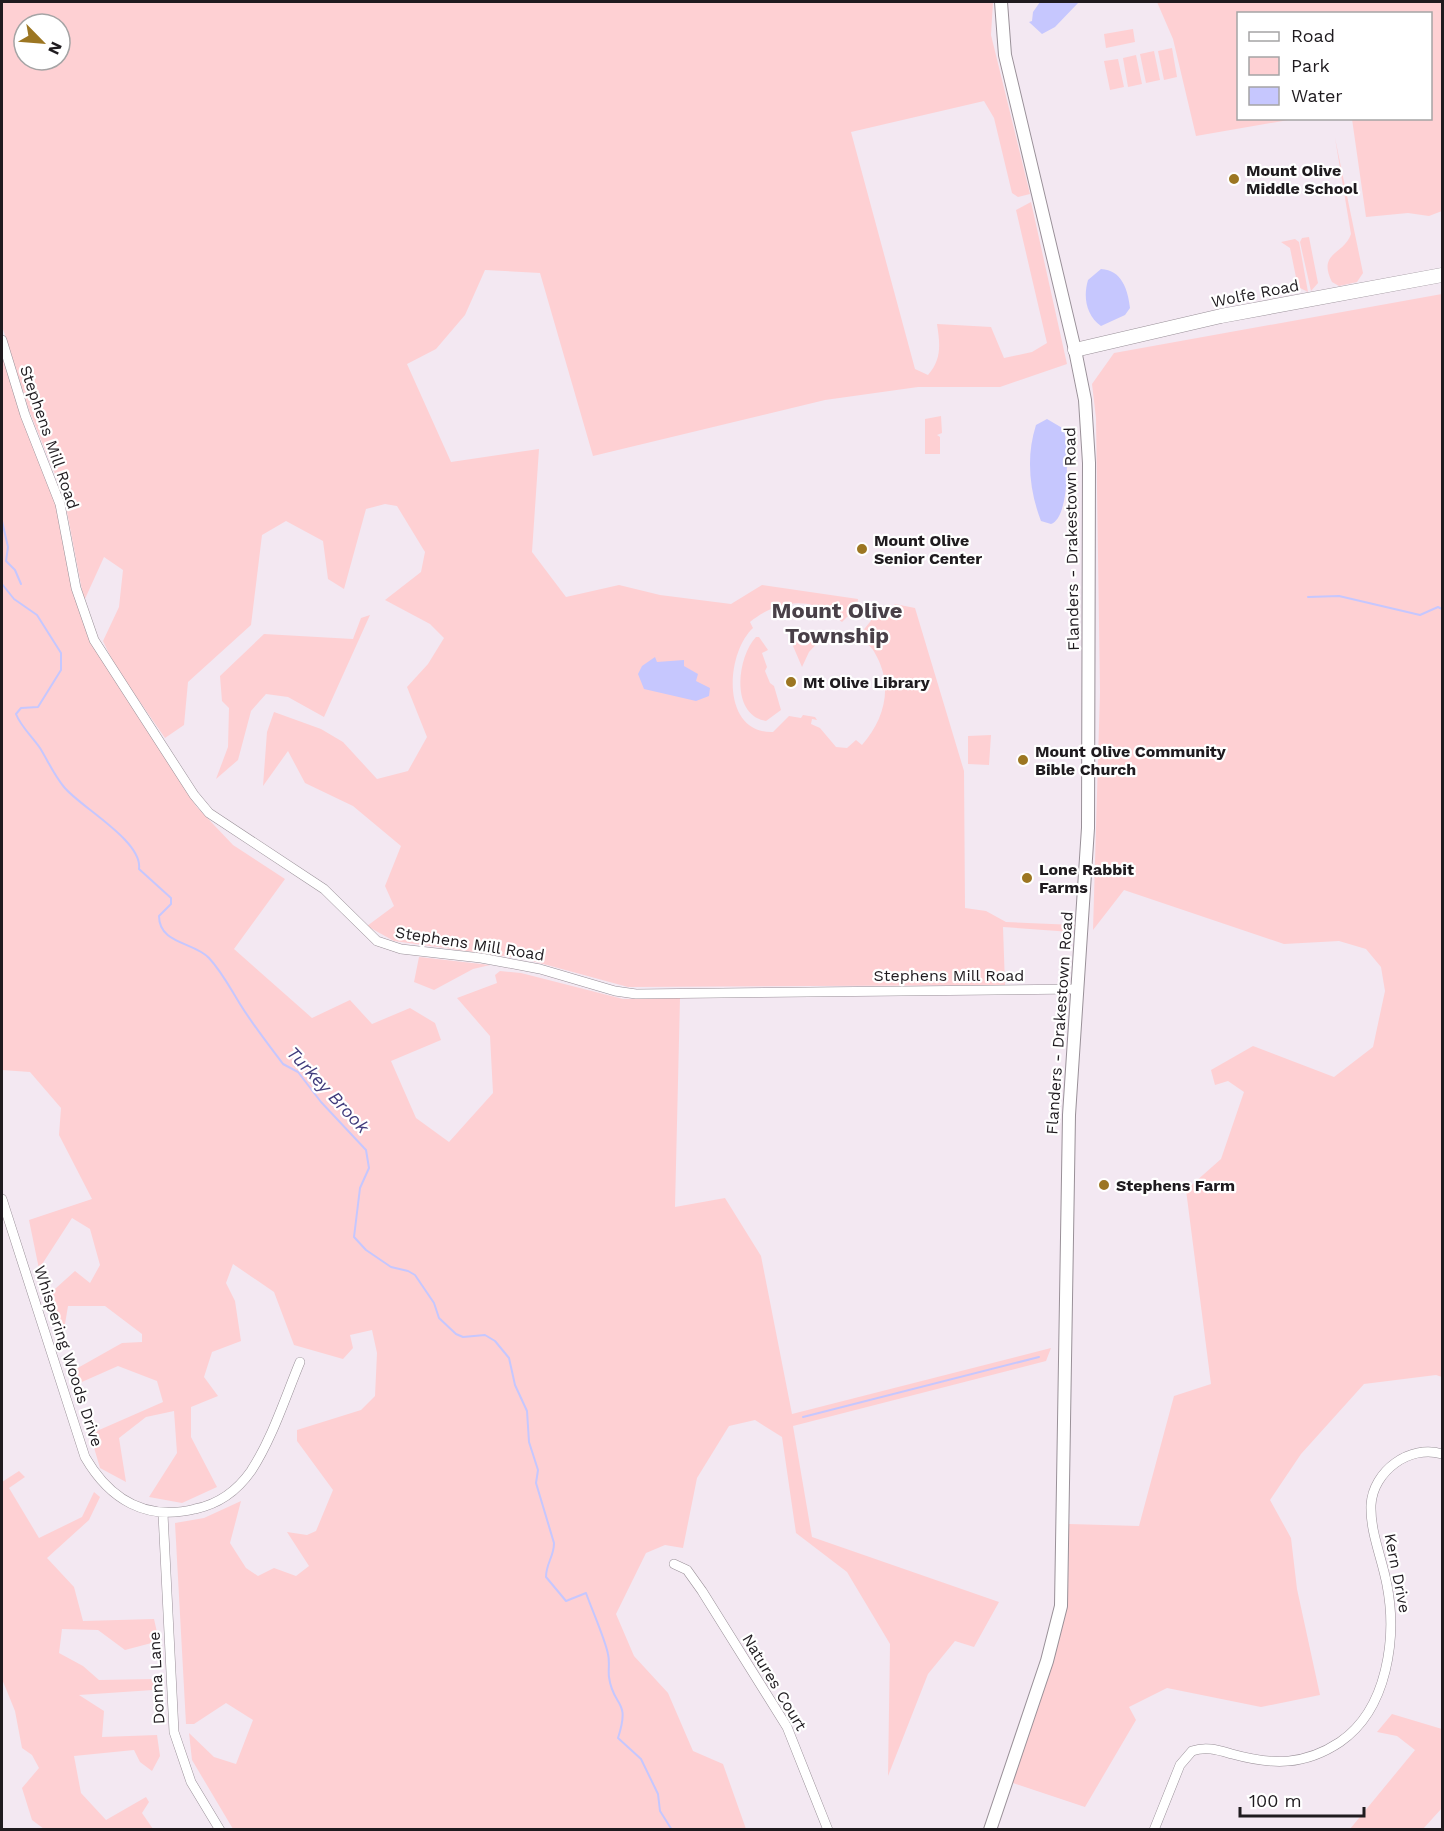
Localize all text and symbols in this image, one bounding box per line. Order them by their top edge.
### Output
north arrow [12,12,72,72]
legend [1237,12,1432,120]
text: Road [1291,25,1335,46]
text: N [44,39,66,58]
text: Park [1291,55,1330,76]
text: Water [1291,85,1343,106]
place label: Mount Olive Middle School [1246,161,1359,198]
marker: Mount Olive Middle School [1227,172,1241,186]
street label: Wolfe Road [1210,276,1301,311]
street label: Stephens Mill Road [16,363,83,512]
street label: Flanders - Drakestown Road [1060,427,1083,651]
place label: Mount Olive Senior Center [874,531,982,568]
marker: Mount Olive Senior Center [855,542,869,556]
district label: Mount Olive Township [772,598,902,648]
place label: Mt Olive Library [803,673,931,692]
marker: Mt Olive Library [784,675,798,689]
place label: Mount Olive Community Bible Church [1035,742,1227,779]
marker: Mount Olive Community Bible Church [1016,753,1030,767]
place label: Lone Rabbit Farms [1039,860,1134,897]
marker: Lone Rabbit Farms [1020,871,1034,885]
street label: Flanders - Drakestown Road [1042,911,1077,1135]
street label: Stephens Mill Road [394,922,546,965]
street label: Stephens Mill Road [874,966,1024,985]
water label: Turkey Brook [283,1042,375,1138]
place label: Stephens Farm [1116,1176,1235,1195]
marker: Stephens Farm [1097,1178,1111,1192]
street label: Whispering Woods Drive [30,1263,107,1449]
street label: Kern Drive [1380,1532,1415,1615]
street label: Natures Court [738,1630,811,1734]
street label: Donna Lane [145,1631,168,1725]
scale bar [1240,1780,1364,1818]
text: 100 m [1249,1790,1302,1811]

